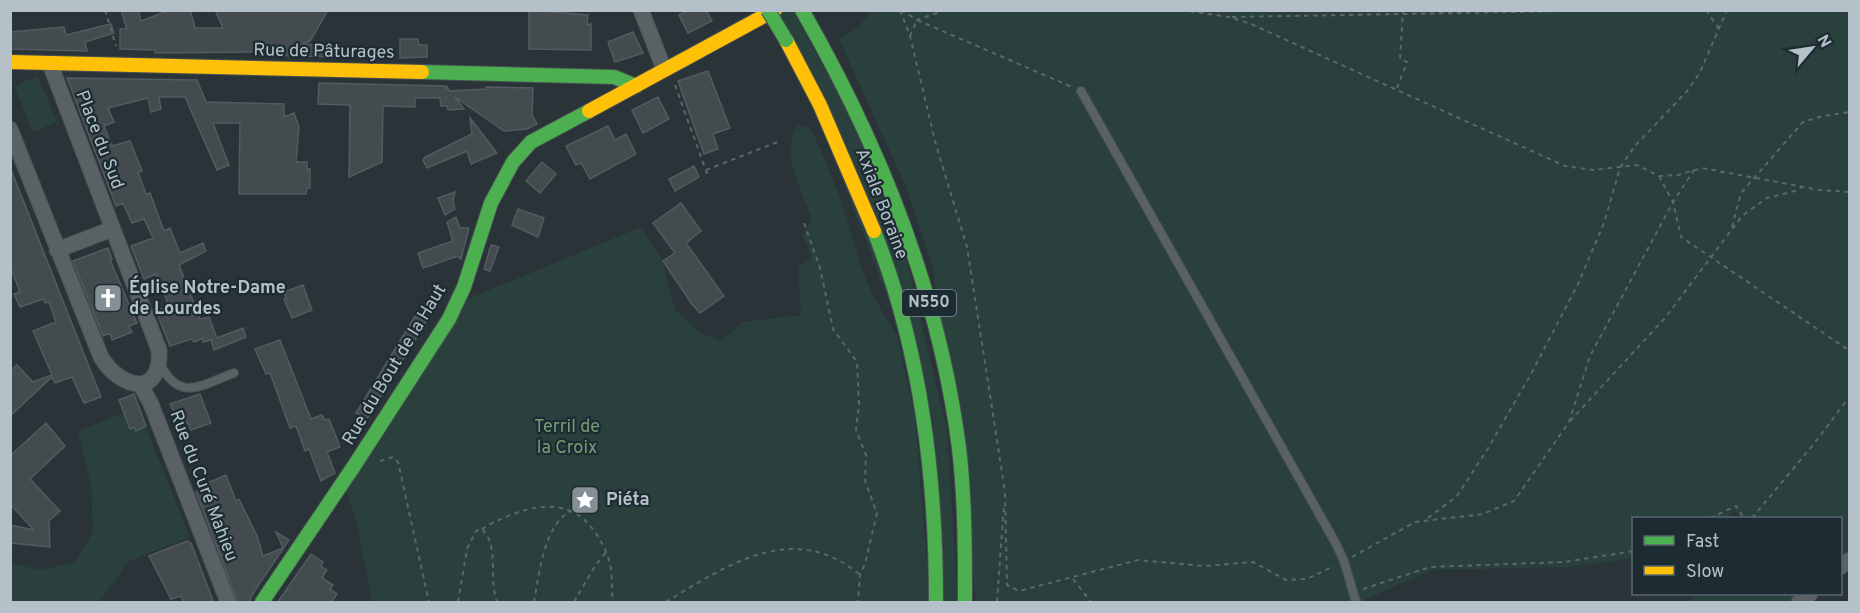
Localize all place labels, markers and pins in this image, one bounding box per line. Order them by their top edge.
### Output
place label: Église Notre-Dame de Lourdes [129,275,286,321]
church icon: Église Notre-Dame de Lourdes [92,282,124,314]
place icon: Piéta [569,484,601,516]
place label: Piéta [606,489,650,512]

